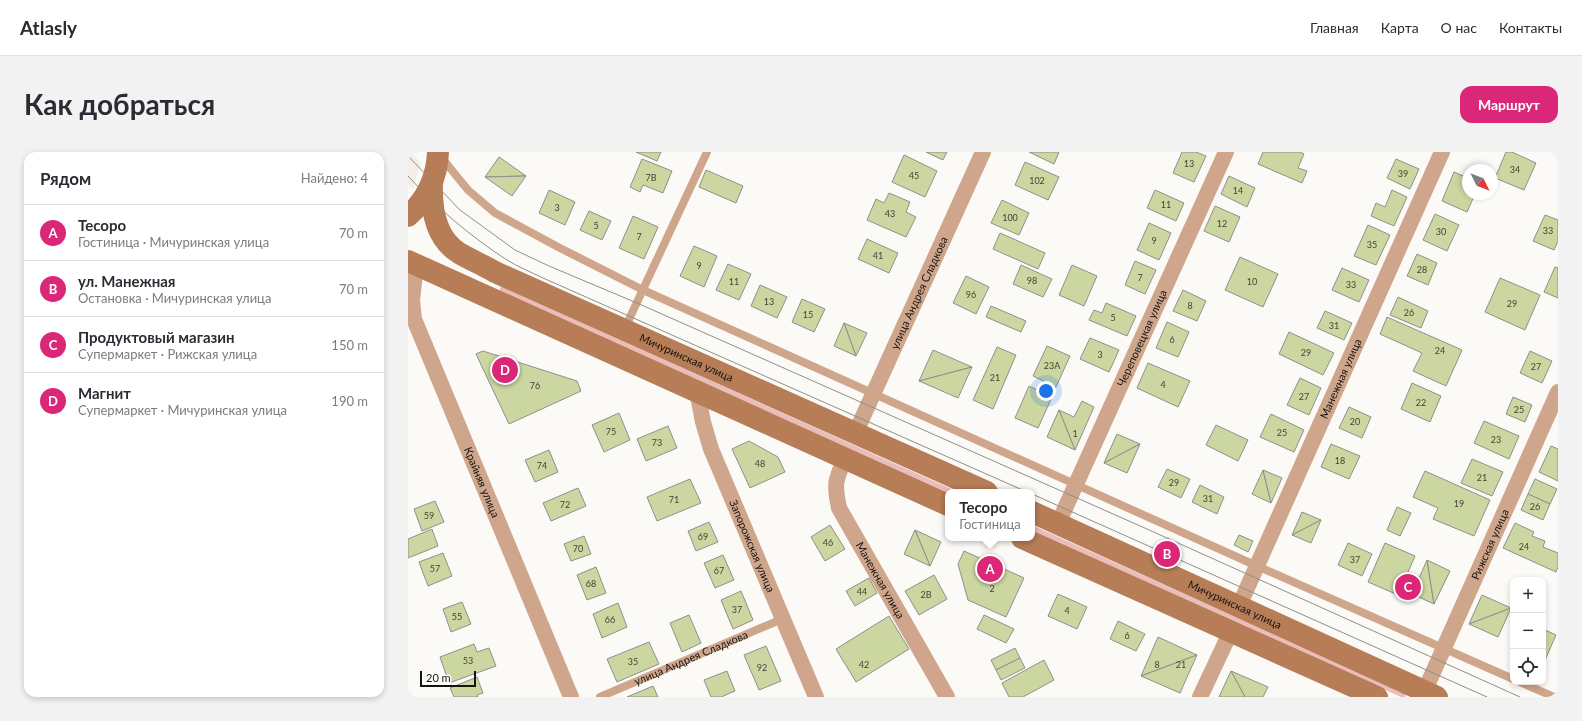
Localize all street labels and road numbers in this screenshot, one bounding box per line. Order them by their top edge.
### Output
street label: улица Андрея Сладкова [887,234,950,351]
street label: Череповецкая улица [1114,287,1169,388]
street label: Мичуринская улица [638,330,735,384]
street label: Манежная улица [1317,336,1364,420]
street label: Крайняя улица [462,445,503,519]
street label: Запорожская улица [727,497,778,594]
street label: Рижская улица [1468,507,1511,582]
street label: Манежная улица [854,539,908,621]
street label: Мичуринская улица [1186,577,1284,631]
street label: улица Андрея Сладкова [632,627,750,688]

